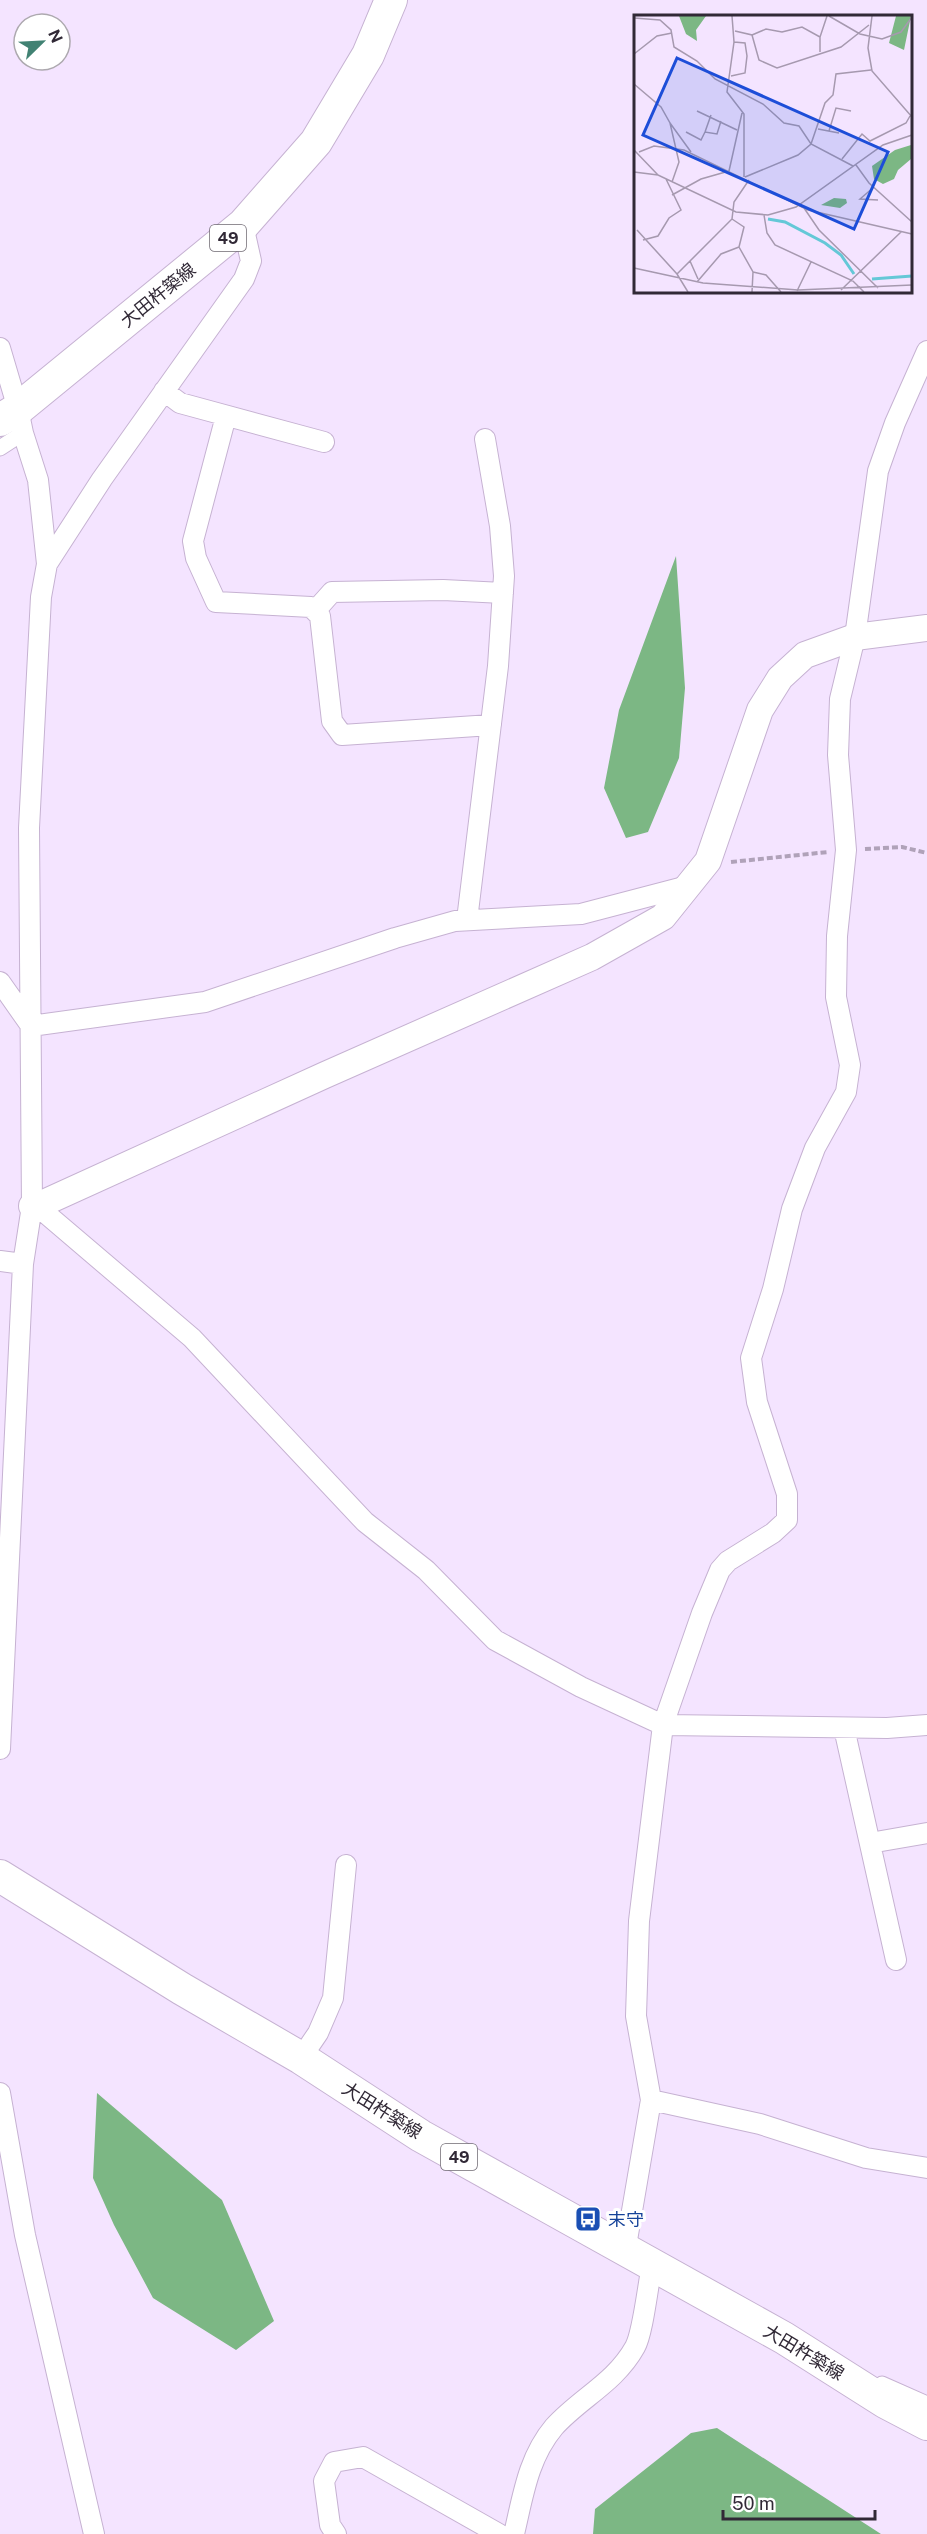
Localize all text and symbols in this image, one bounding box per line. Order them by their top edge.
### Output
north arrow [12,12,72,72]
inset map [634,15,912,292]
text: N [44,27,66,46]
road number: 49 [210,225,246,251]
street label: 大田杵築線 [116,259,200,331]
street label: 大田杵築線 [338,2077,426,2143]
road number: 49 [441,2144,477,2170]
bus stop icon: 末守 [573,2204,603,2234]
place label: 末守 [608,2209,644,2230]
street label: 大田杵築線 [760,2320,848,2384]
scale bar [723,2483,874,2521]
text: 50 m [732,2493,775,2514]

